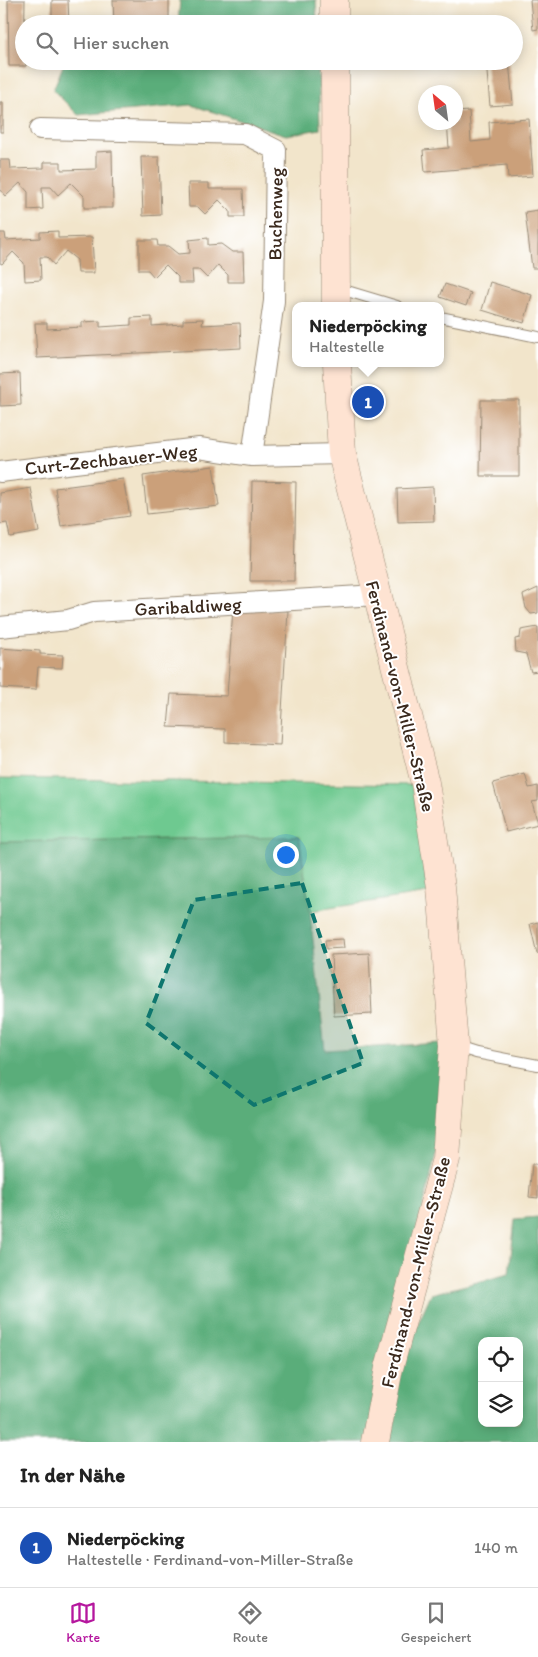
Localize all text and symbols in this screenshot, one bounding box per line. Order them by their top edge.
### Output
search box [15,15,523,70]
icon: search [33,29,61,57]
text: Hier suchen [73,31,169,54]
north arrow [418,85,463,130]
street label: Buchenweg [263,167,288,261]
popup [292,302,444,367]
text: Niederpöcking [309,314,427,337]
text: Haltestelle [309,337,384,356]
pin: 1 [352,383,384,421]
street label: Curt-Zechbauer-Weg [24,439,199,480]
street label: Ferdinand-von-Miller-Straße [361,578,440,814]
street label: Garibaldiweg [134,592,243,621]
your location [273,842,299,868]
street label: Ferdinand-von-Miller-Straße [376,1154,455,1390]
map controls [478,1337,523,1427]
button: locate [478,1337,523,1382]
button: layers [478,1382,523,1427]
text: In der Nähe [20,1462,125,1487]
text: Niederpöcking [67,1527,184,1550]
text: 1 [32,1538,40,1557]
text: 140 m [474,1538,518,1557]
text: Haltestelle · Ferdinand-von-Miller-Straße [67,1550,353,1569]
tab: Karte [66,1599,100,1646]
tab: Route [233,1599,268,1646]
tab: Gespeichert [401,1599,472,1646]

